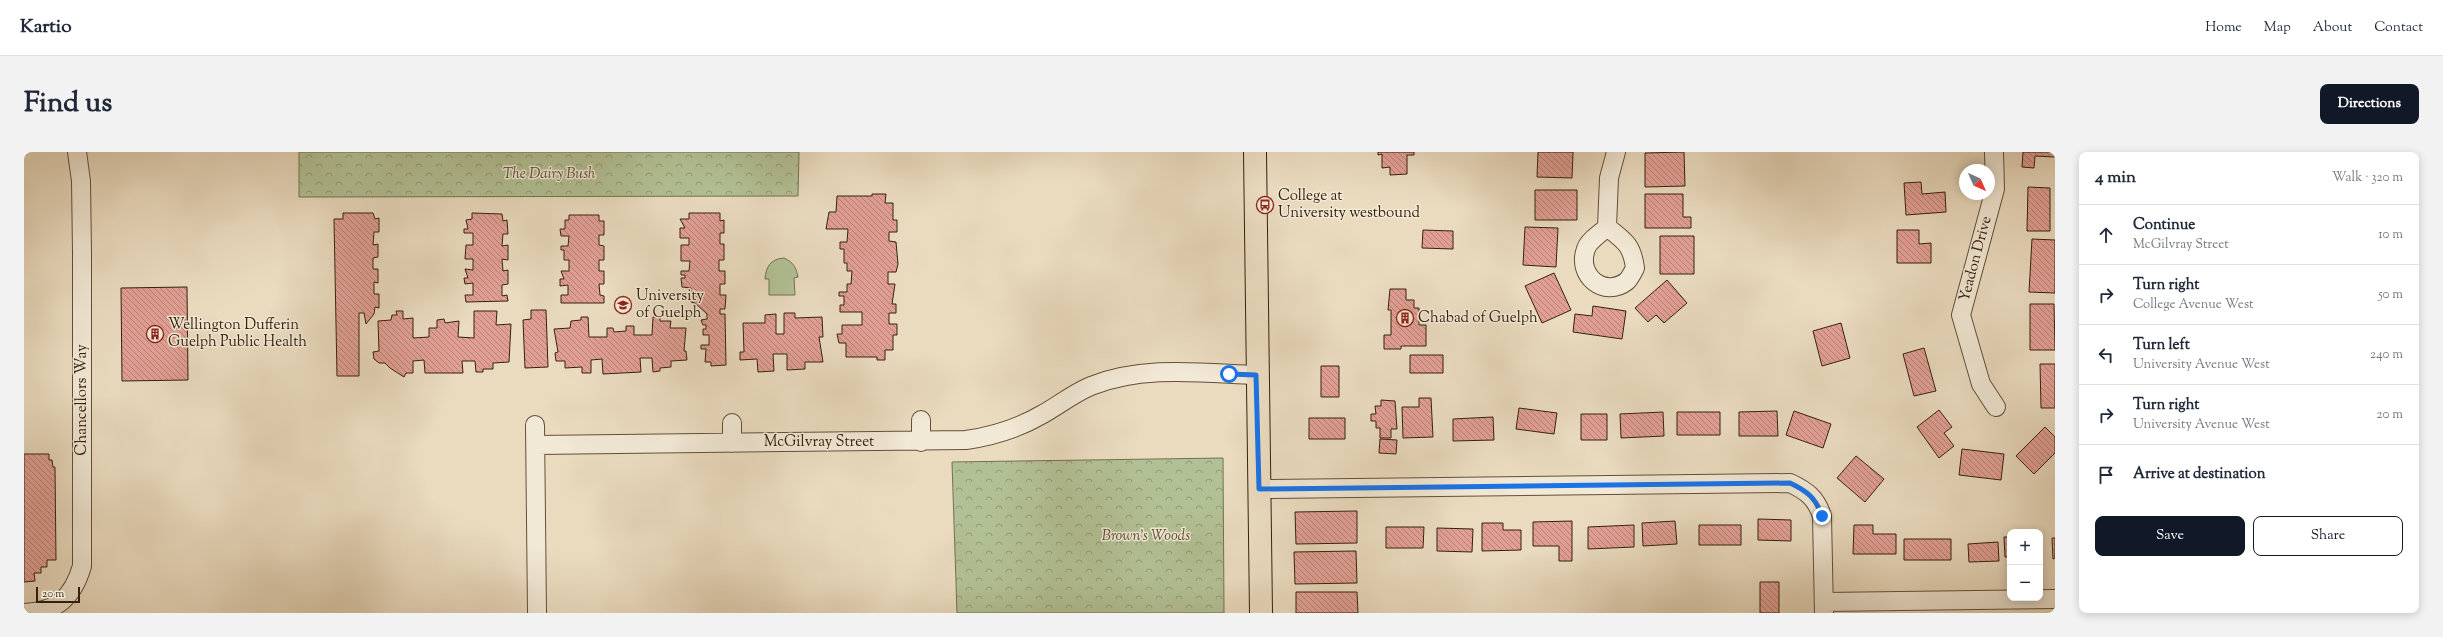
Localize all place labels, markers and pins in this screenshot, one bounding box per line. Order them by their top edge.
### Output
place label: College at University westbound [1278,186,1421,224]
bus stop icon: College at University westbound [1255,195,1275,215]
place label: University of Guelph [636,286,705,324]
school or university icon: University of Guelph [613,295,633,315]
building icon: Chabad of Guelph [1395,308,1415,328]
place label: Chabad of Guelph [1418,308,1538,329]
place label: Wellington Dufferin Guelph Public Health [168,315,307,353]
building icon: Wellington Dufferin Guelph Public Health [145,324,165,344]

